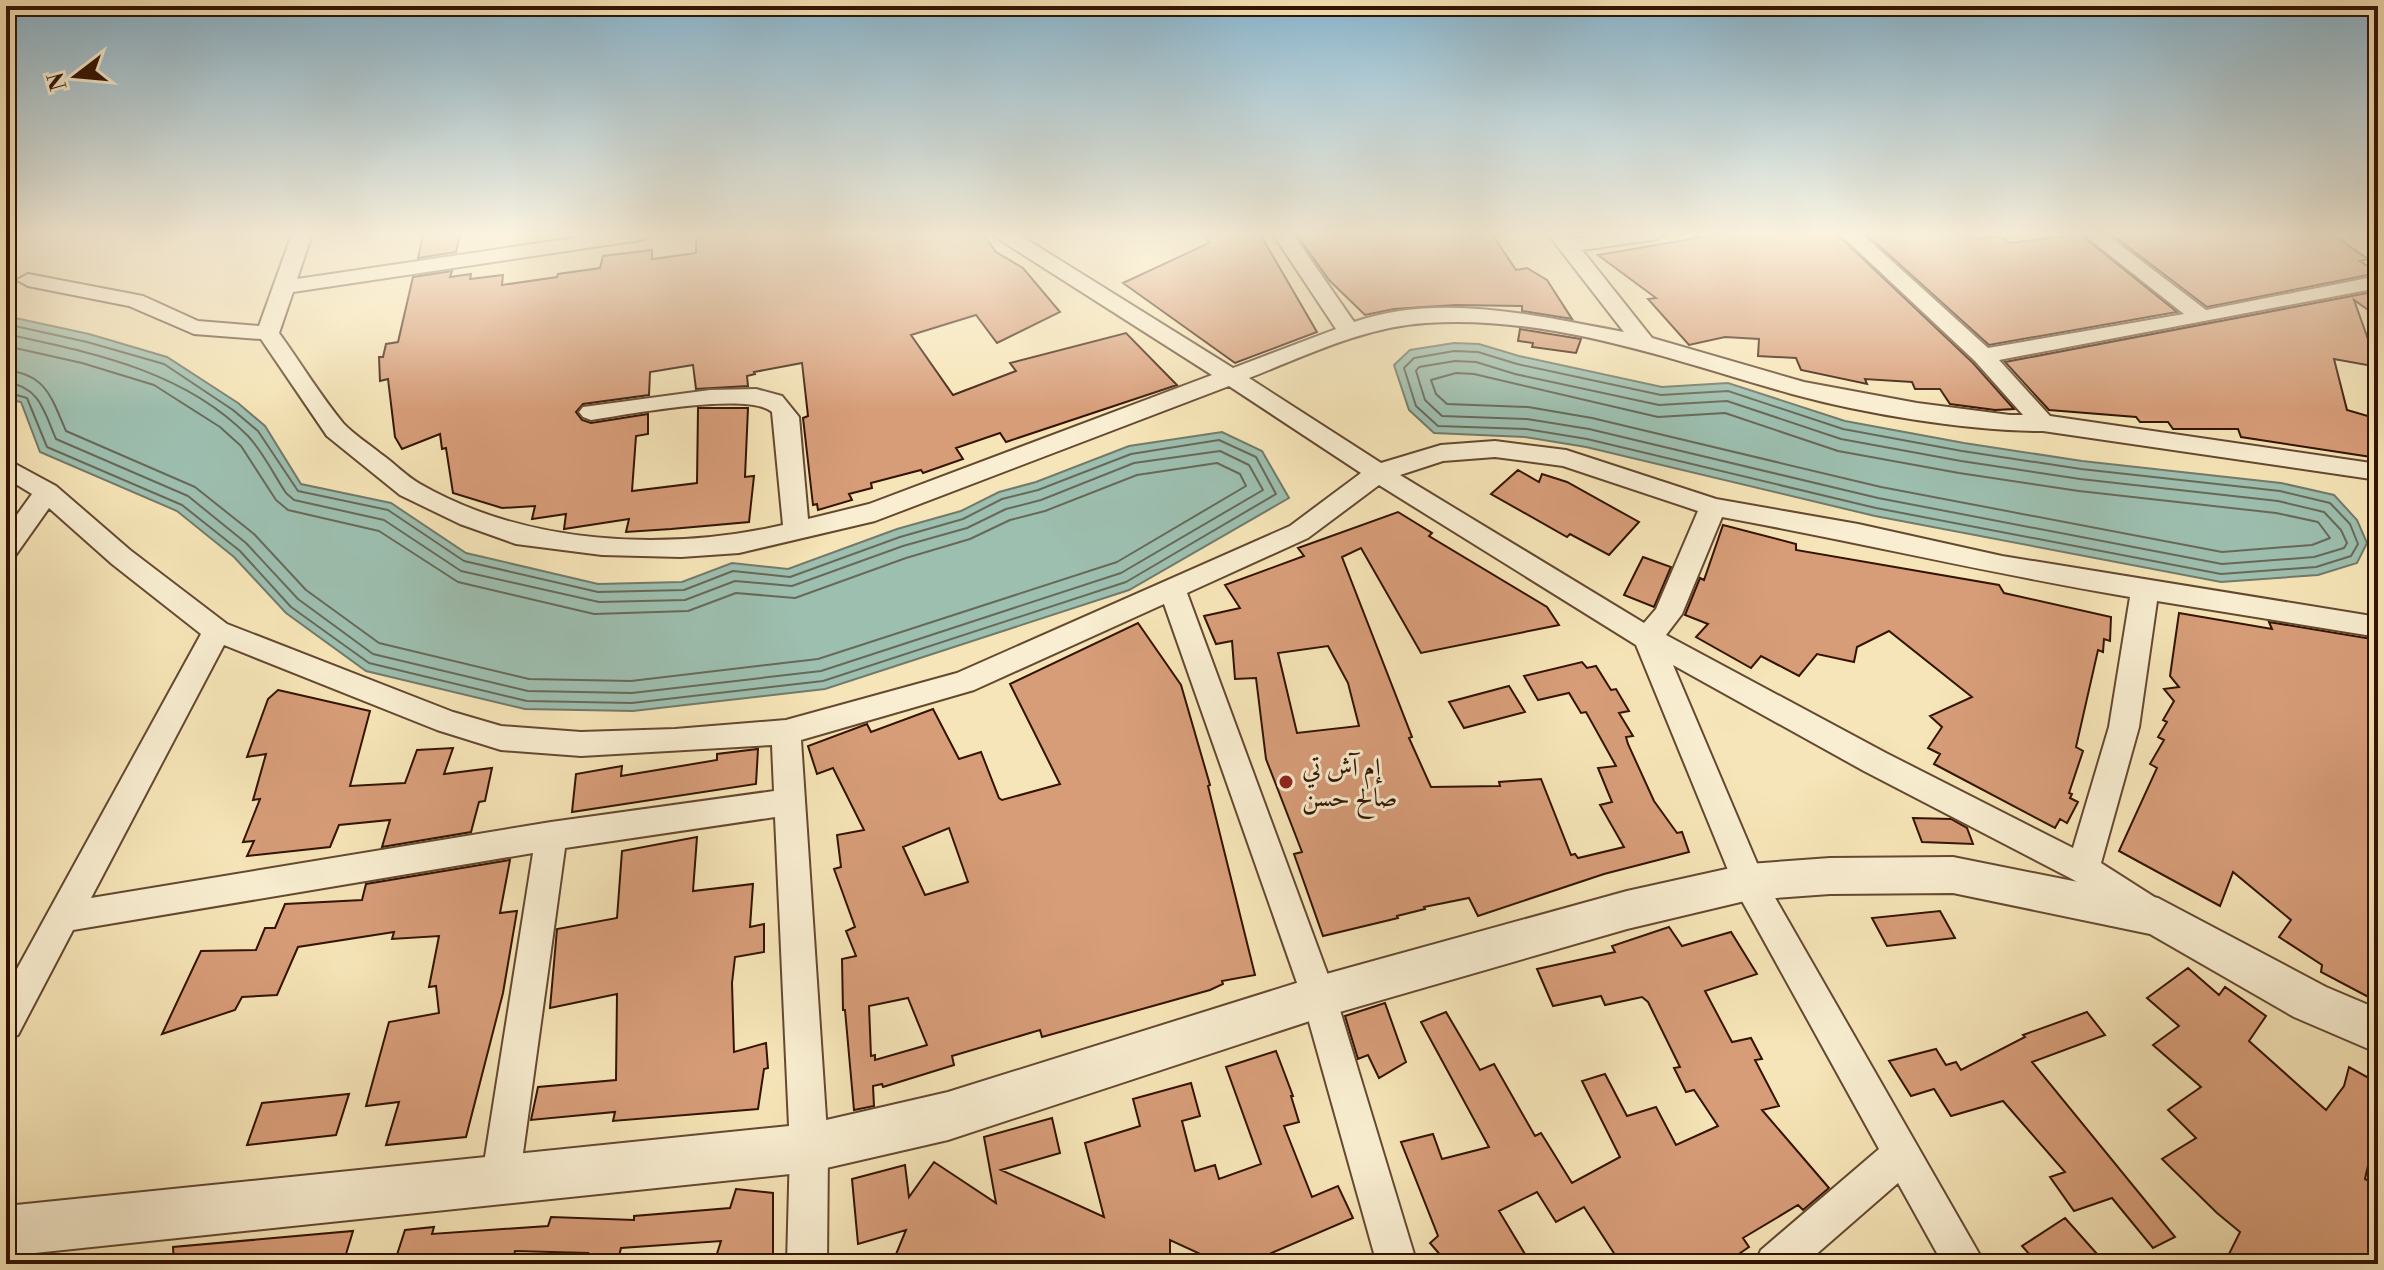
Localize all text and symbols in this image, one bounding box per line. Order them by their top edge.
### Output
north arrow [36,36,116,116]
text: N [43,68,74,93]
place label: إم آش تي صالح حسن [1302,752,1397,819]
marker: إم آش تي صالح حسن [1277,773,1295,791]

